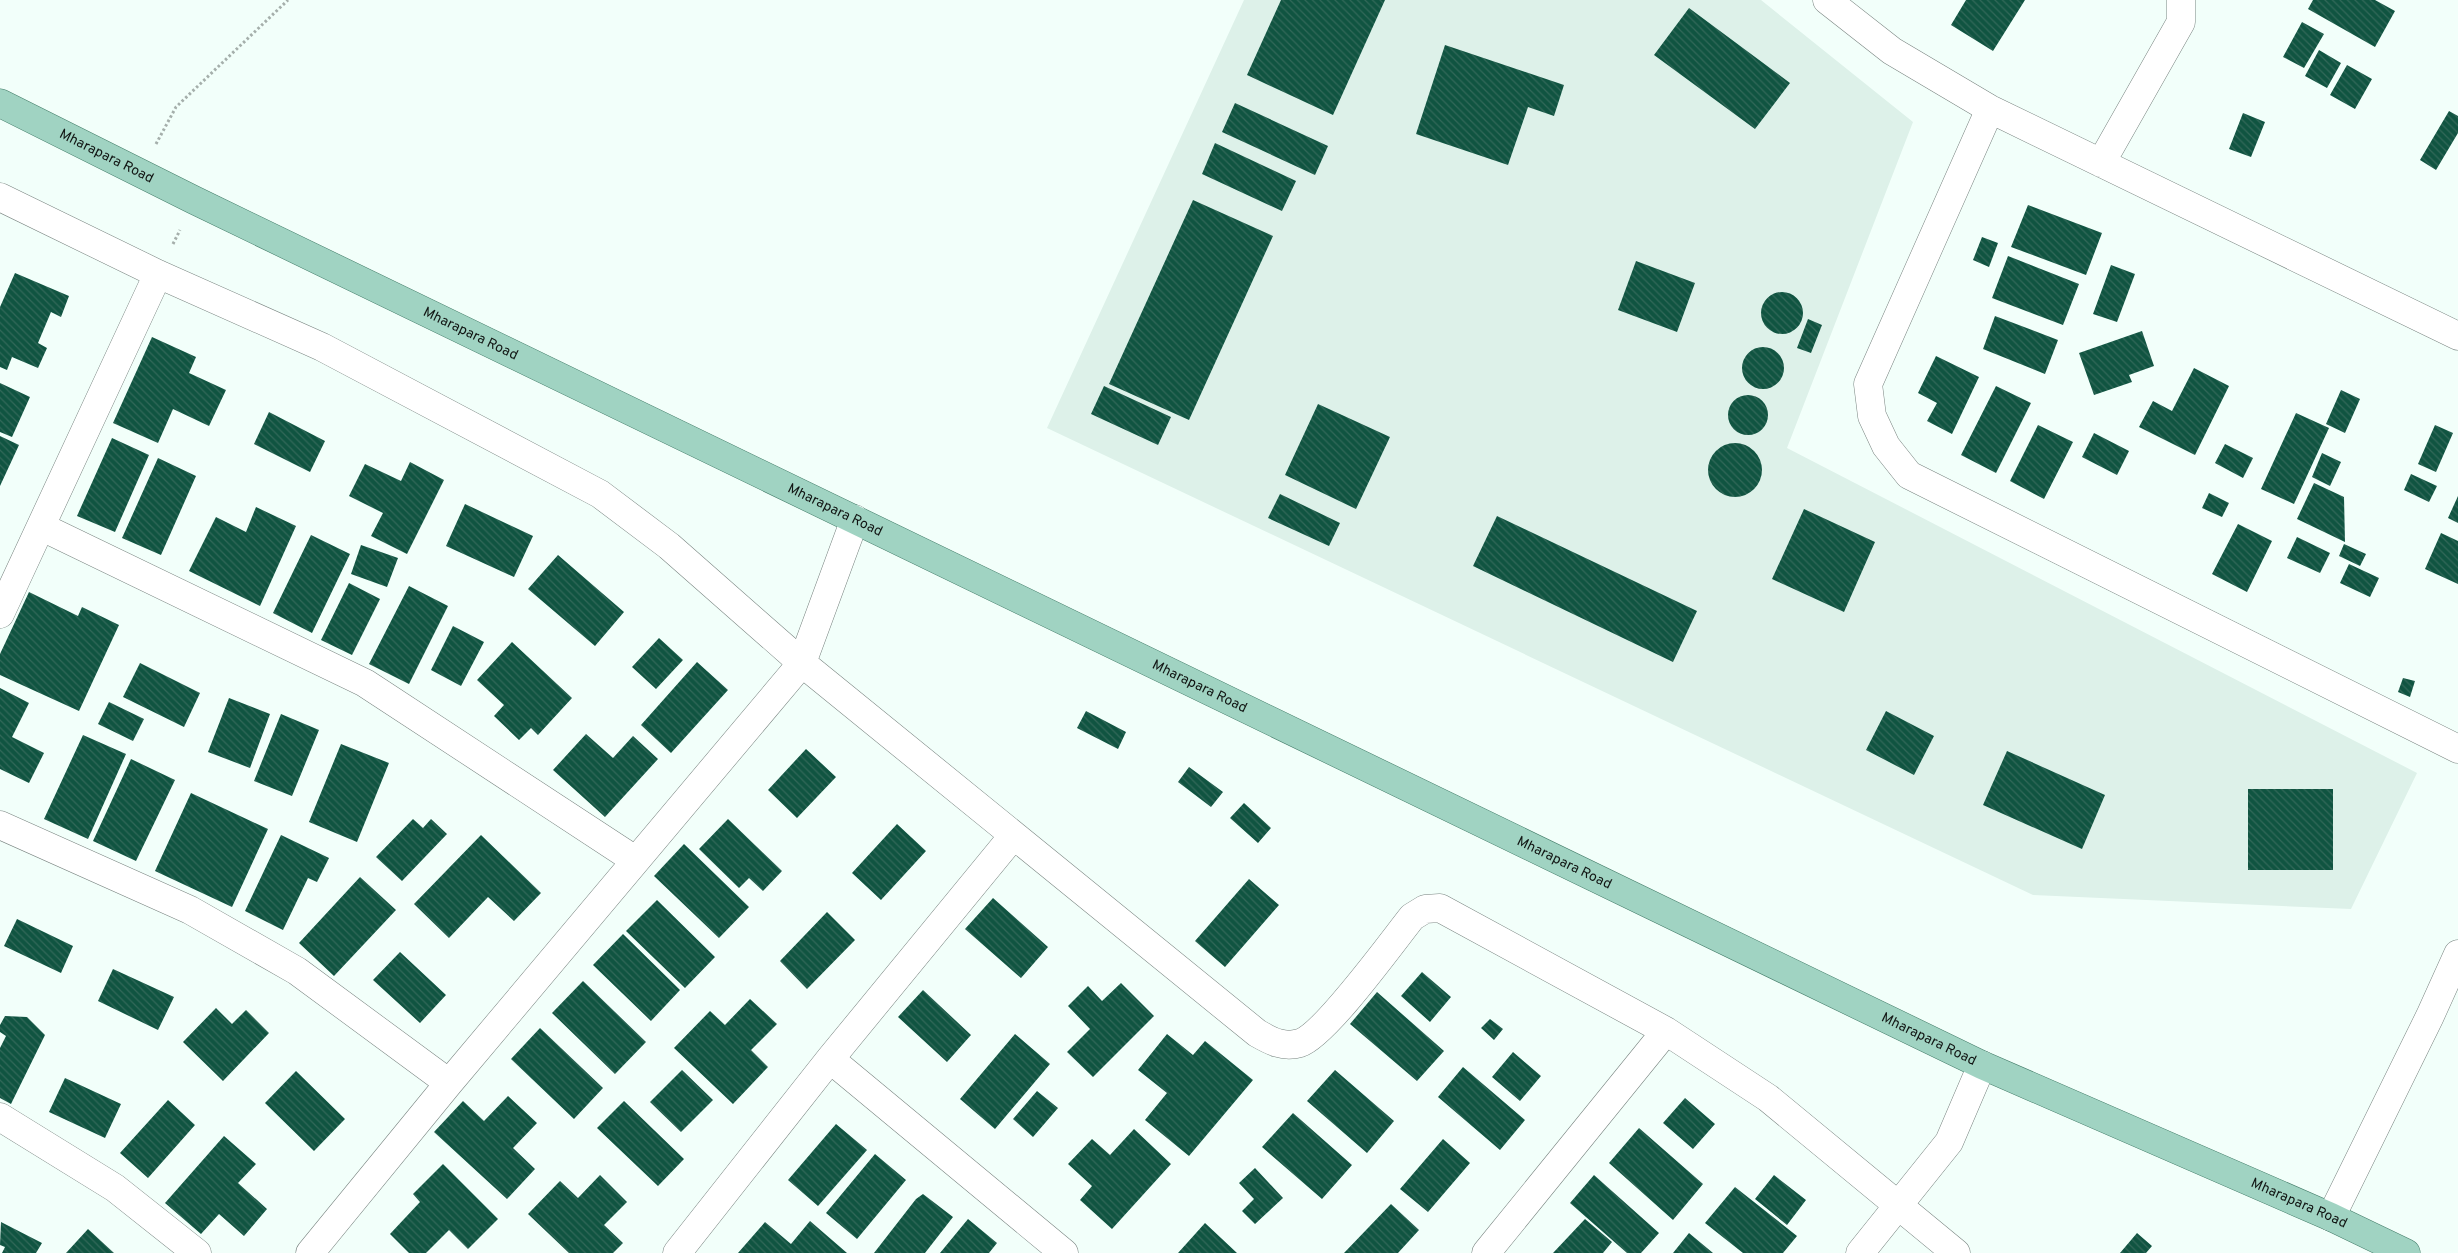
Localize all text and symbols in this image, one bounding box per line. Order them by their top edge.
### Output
street label: Mharapara Road [56,125,156,187]
street label: Mharapara Road [420,304,521,364]
street label: Mharapara Road [785,480,885,540]
street label: Mharapara Road [1149,656,1250,717]
street label: Mharapara Road [1514,833,1614,893]
street label: Mharapara Road [1879,1009,1979,1069]
street label: Mharapara Road [2248,1175,2350,1232]

